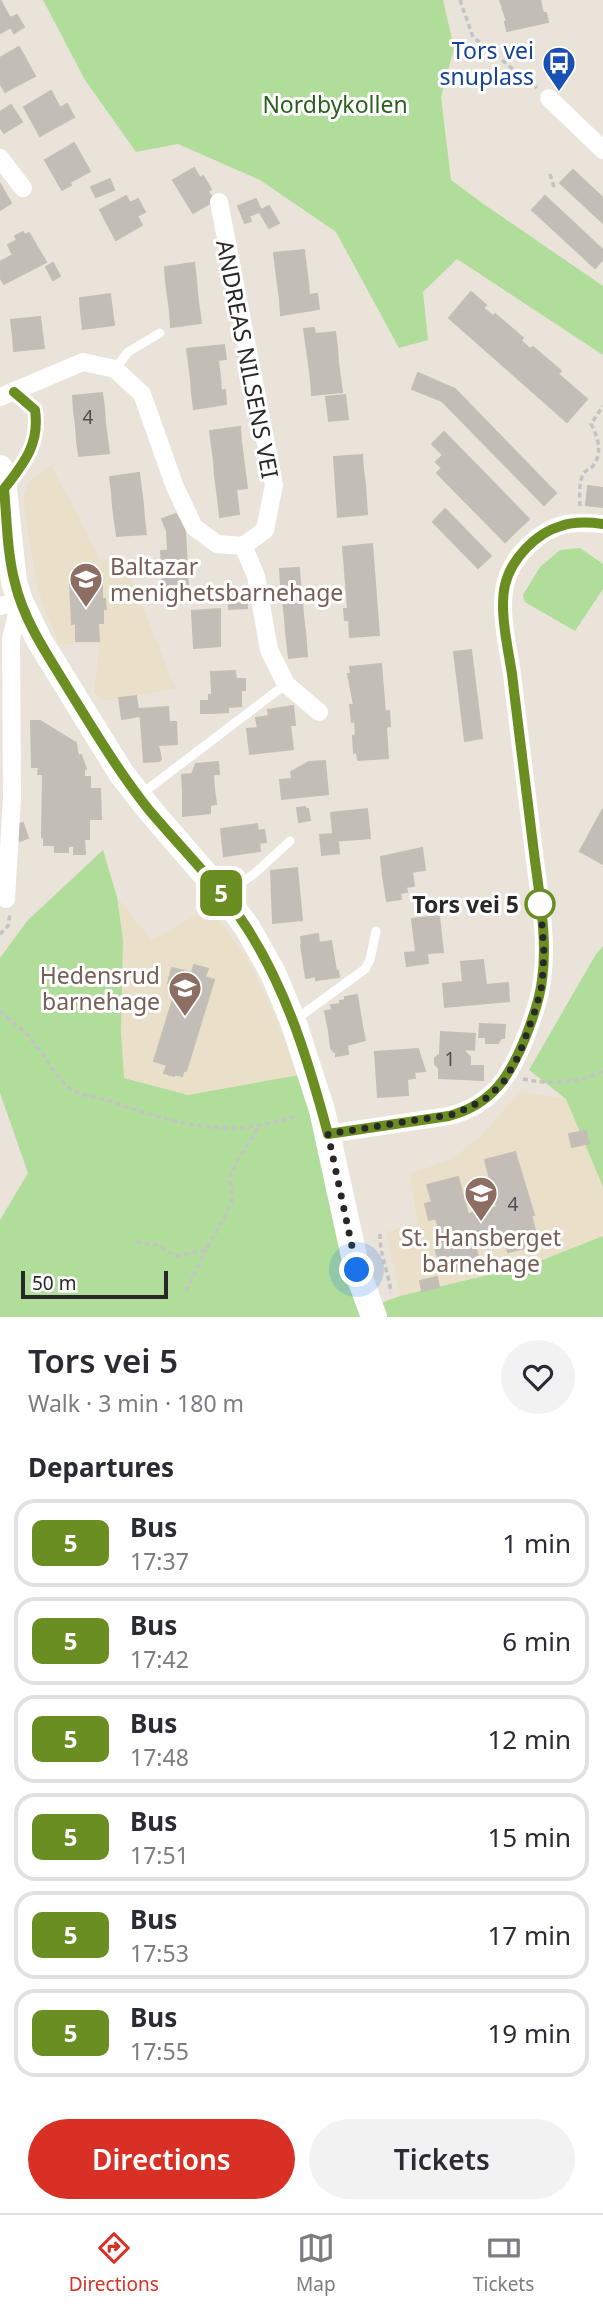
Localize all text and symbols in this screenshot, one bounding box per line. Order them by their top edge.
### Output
place label: Tors vei snuplass [440,34,534,92]
bus stop icon: Tors vei snuplass [540,44,578,93]
park label: Nordbykollen [262,88,408,120]
street label: ANDREAS NILSENS VEI [209,237,287,481]
house number: 4 [83,404,94,430]
place label: Baltazar menighetsbarnehage [110,550,343,608]
school or university icon: Baltazar menighetsbarnehage [67,560,105,609]
line badge: 5 [198,870,244,916]
text: 5 [214,876,228,909]
place label: Tors vei 5 [412,888,519,920]
marker: Tors vei 5 [525,889,555,919]
place label: Hedensrud barnehage [40,959,160,1017]
school or university icon: Hedensrud barnehage [166,969,204,1018]
house number: 1 [445,1046,455,1072]
school or university icon: St. Hansberget barnehage [462,1174,500,1223]
house number: 4 [508,1191,519,1217]
place label: St. Hansberget barnehage [401,1221,561,1279]
your location [339,1252,374,1287]
scale bar [21,1268,168,1300]
text: 50 m [32,1270,76,1296]
text: Tors vei 5 [28,1338,178,1383]
button: heart [501,1340,575,1414]
text: Walk · 3 min · 180 m [28,1387,244,1419]
text: Departures [28,1449,174,1485]
text: Bus [130,1509,177,1545]
text: 1 min [502,1525,571,1561]
text: 5 [64,1526,77,1559]
text: 17:37 [130,1545,189,1577]
text: Bus [130,1607,177,1643]
text: 6 min [502,1623,571,1659]
text: 5 [64,1624,77,1657]
text: 17:42 [130,1643,189,1675]
text: Bus [130,1705,177,1741]
text: 12 min [487,1721,571,1757]
text: 5 [64,1722,77,1755]
text: 17:48 [130,1741,189,1773]
text: Bus [130,1803,177,1839]
text: 15 min [487,1819,571,1855]
text: 5 [64,1820,77,1853]
text: 17:51 [130,1839,189,1871]
text: Bus [130,1901,177,1937]
text: 17 min [487,1917,571,1953]
text: 5 [64,1918,77,1951]
text: 17:53 [130,1937,189,1969]
text: Bus [130,1999,177,2035]
text: 19 min [487,2015,571,2051]
text: 5 [64,2016,77,2049]
text: 17:55 [130,2035,189,2067]
button: Directions [28,2119,295,2199]
button: Tickets [309,2119,575,2199]
tab: Directions [69,2229,159,2297]
tab: Map [296,2229,336,2297]
tab: Tickets [473,2229,534,2297]

